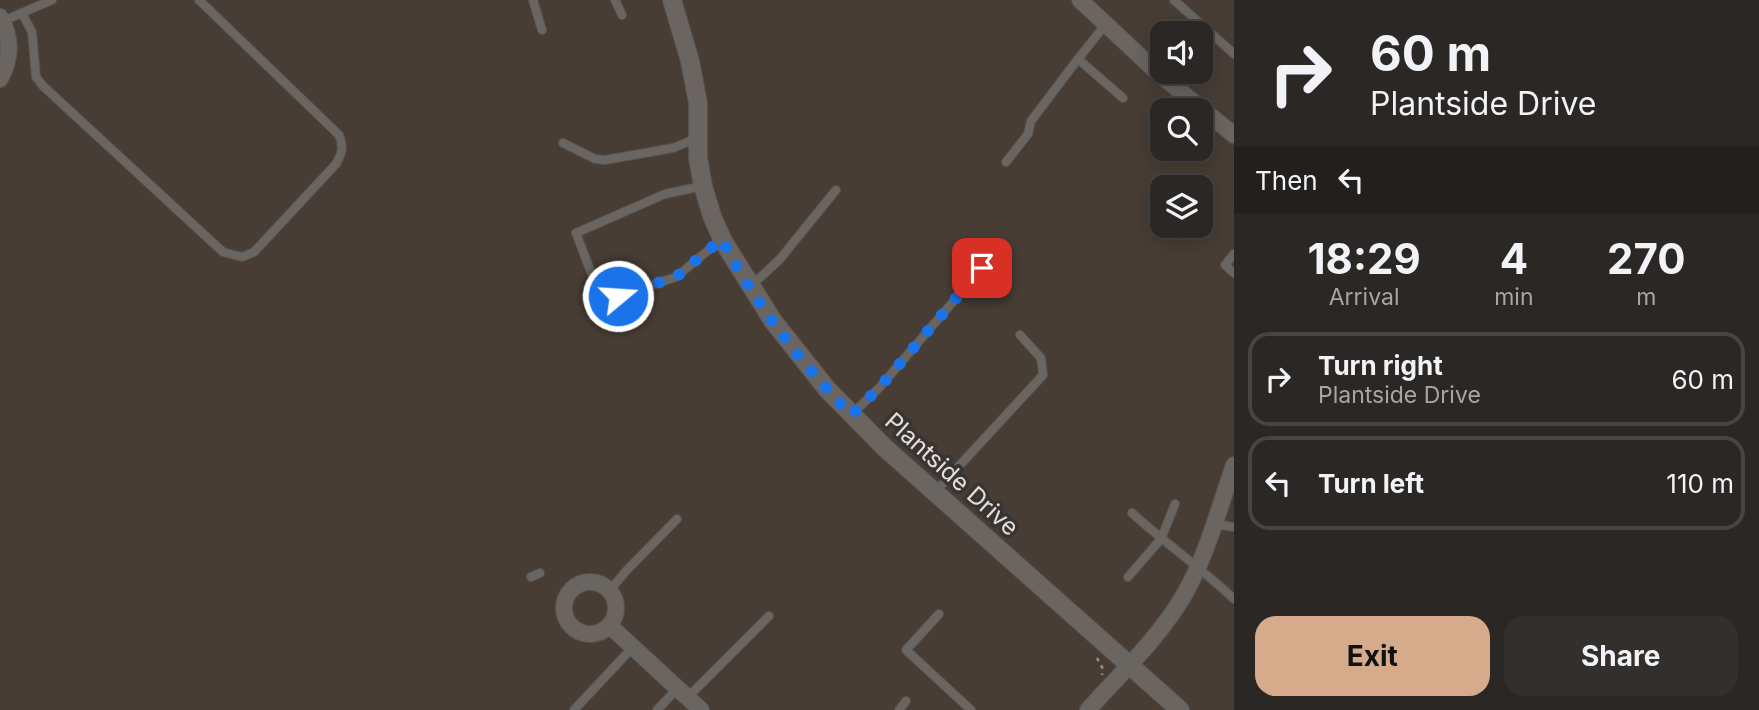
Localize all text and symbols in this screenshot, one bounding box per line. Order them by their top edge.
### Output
map controls [1150,21,1213,238]
button: sound [1150,21,1213,84]
text: 60 m [1370,24,1491,83]
icon: right [1255,28,1346,119]
text: Plantside Drive [1370,84,1597,123]
button: search [1150,98,1213,161]
icon: left [1332,161,1370,199]
text: Then [1255,165,1318,196]
button: layers [1150,175,1213,238]
text: 18:29 [1307,233,1421,284]
text: 4 [1500,233,1528,284]
text: 270 [1607,233,1686,284]
pin [952,238,1012,298]
icon: arrive [963,249,1001,287]
position arrow [581,259,655,333]
text: Arrival [1329,283,1399,311]
text: min [1494,283,1533,311]
text: m [1636,283,1656,311]
text: Turn right [1318,350,1443,381]
icon: right [1259,360,1297,398]
text: 60 m [1671,364,1734,395]
text: Plantside Drive [1318,381,1481,409]
street label: Plantside Drive [879,406,1025,542]
icon: left [1259,464,1297,502]
text: Turn left [1318,468,1424,499]
text: 110 m [1666,468,1734,499]
button: Exit [1255,616,1490,696]
button: Share [1504,616,1738,696]

